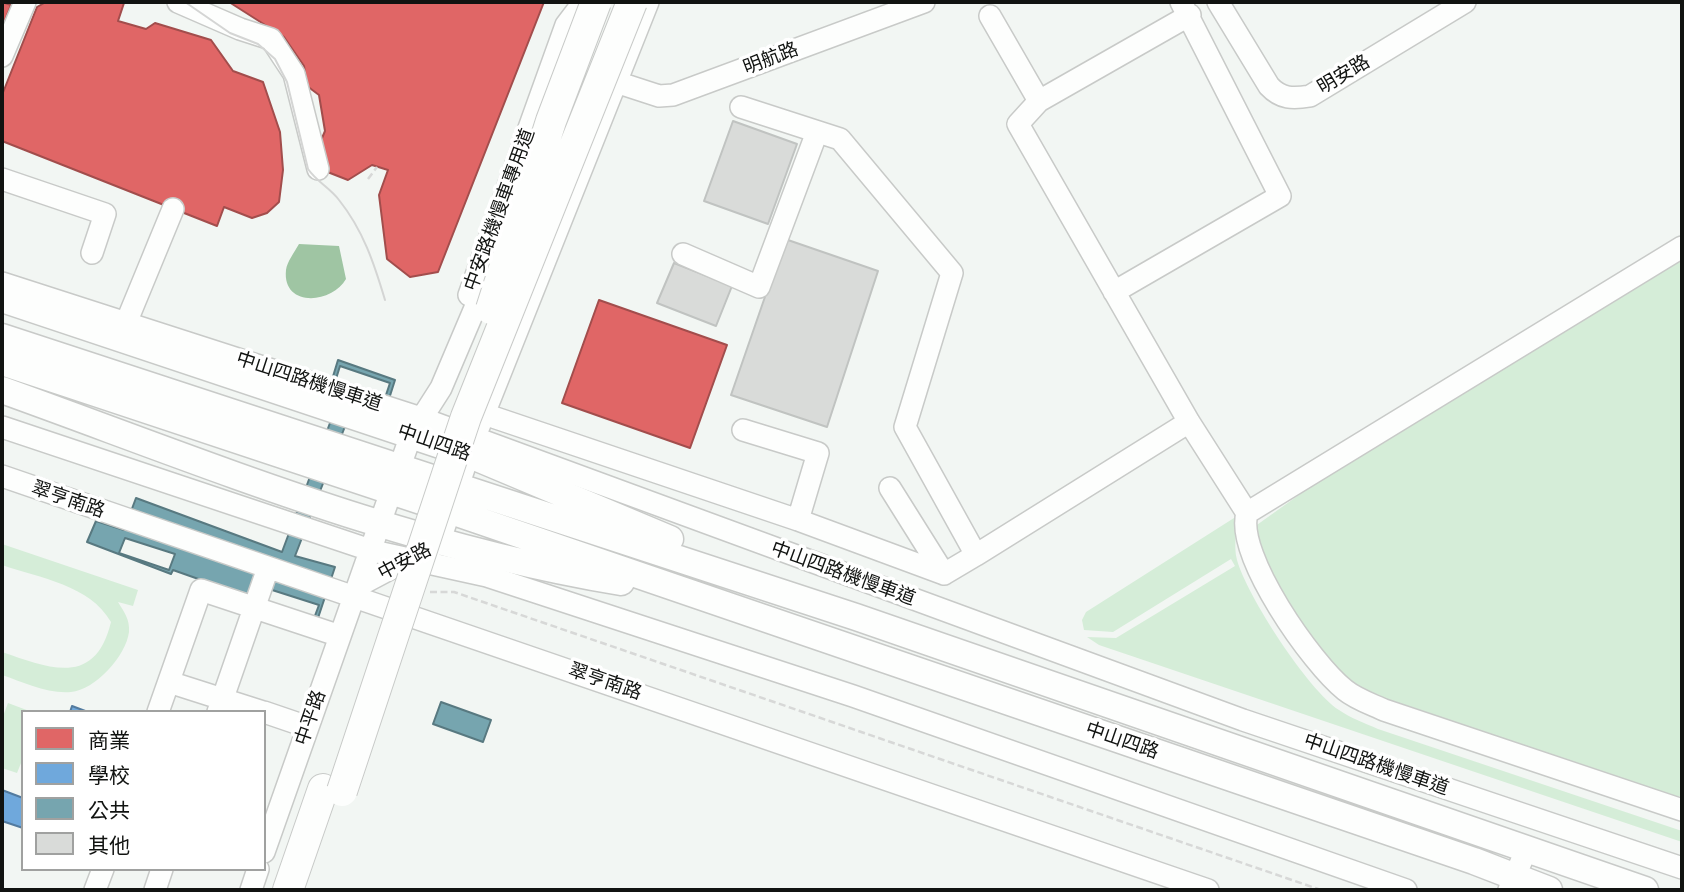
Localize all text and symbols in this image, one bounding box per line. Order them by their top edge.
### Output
street label: 明航路 [740,38,802,80]
street label: 明安路 [1314,51,1374,99]
street label: 中安路機慢車專用道 [460,126,540,294]
street label: 中山四路機慢車道 [233,348,385,416]
street label: 中山四路 [394,420,474,466]
street label: 翠亨南路 [28,477,108,523]
street label: 中山四路機慢車道 [768,537,918,611]
street label: 中安路 [374,539,436,585]
street label: 翠亨南路 [565,659,645,705]
street label: 中平路 [291,687,331,749]
legend [21,710,266,871]
street label: 中山四路 [1082,718,1162,764]
text: 商業 [88,728,130,754]
street label: 中山四路機慢車道 [1300,729,1452,801]
text: 學校 [88,763,130,789]
text: 公共 [88,798,130,824]
text: 其他 [88,833,130,859]

